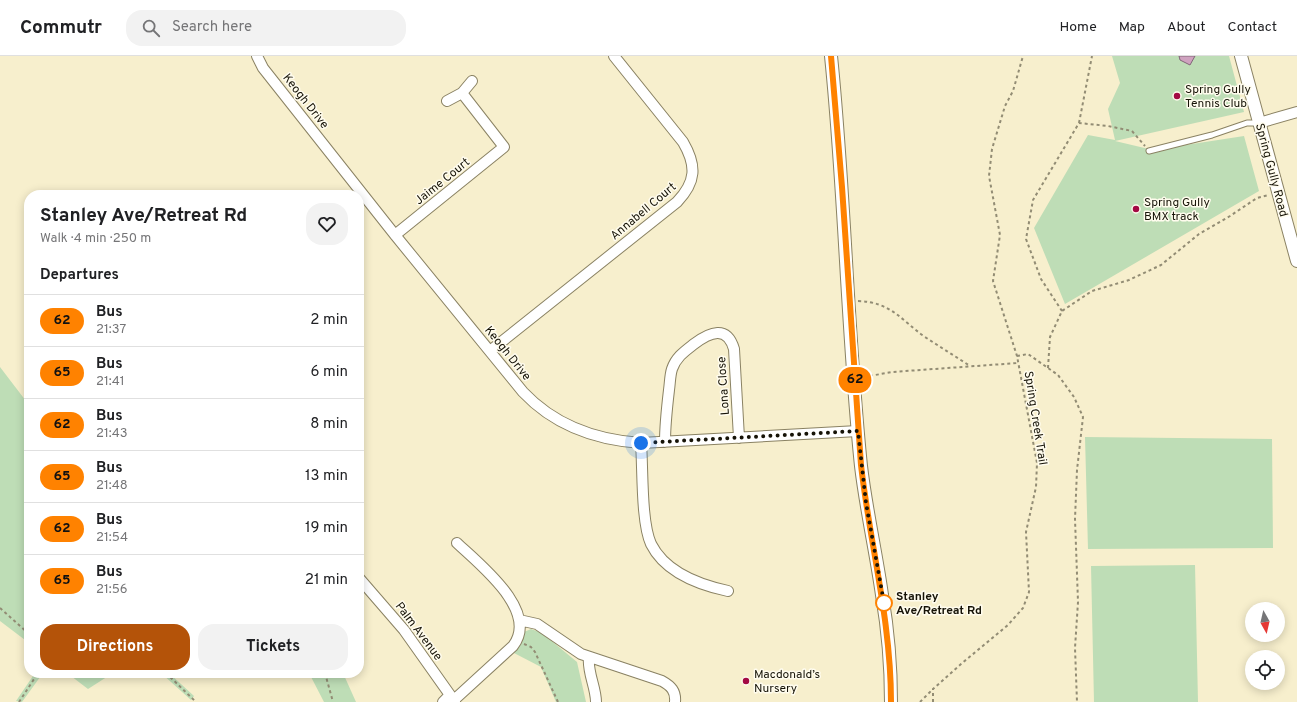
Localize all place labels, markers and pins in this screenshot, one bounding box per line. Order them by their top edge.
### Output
place label: Spring Gully Tennis Club [1185,82,1251,112]
marker: Spring Gully Tennis Club [1172,91,1182,101]
place label: Spring Gully BMX track [1144,195,1210,225]
marker: Spring Gully BMX track [1131,204,1141,214]
place label: Stanley Ave/Retreat Rd [896,589,982,619]
marker: Stanley Ave/Retreat Rd [875,594,893,612]
place label: Macdonald’s Nursery [754,667,820,697]
marker: Macdonald’s Nursery [741,676,751,686]

